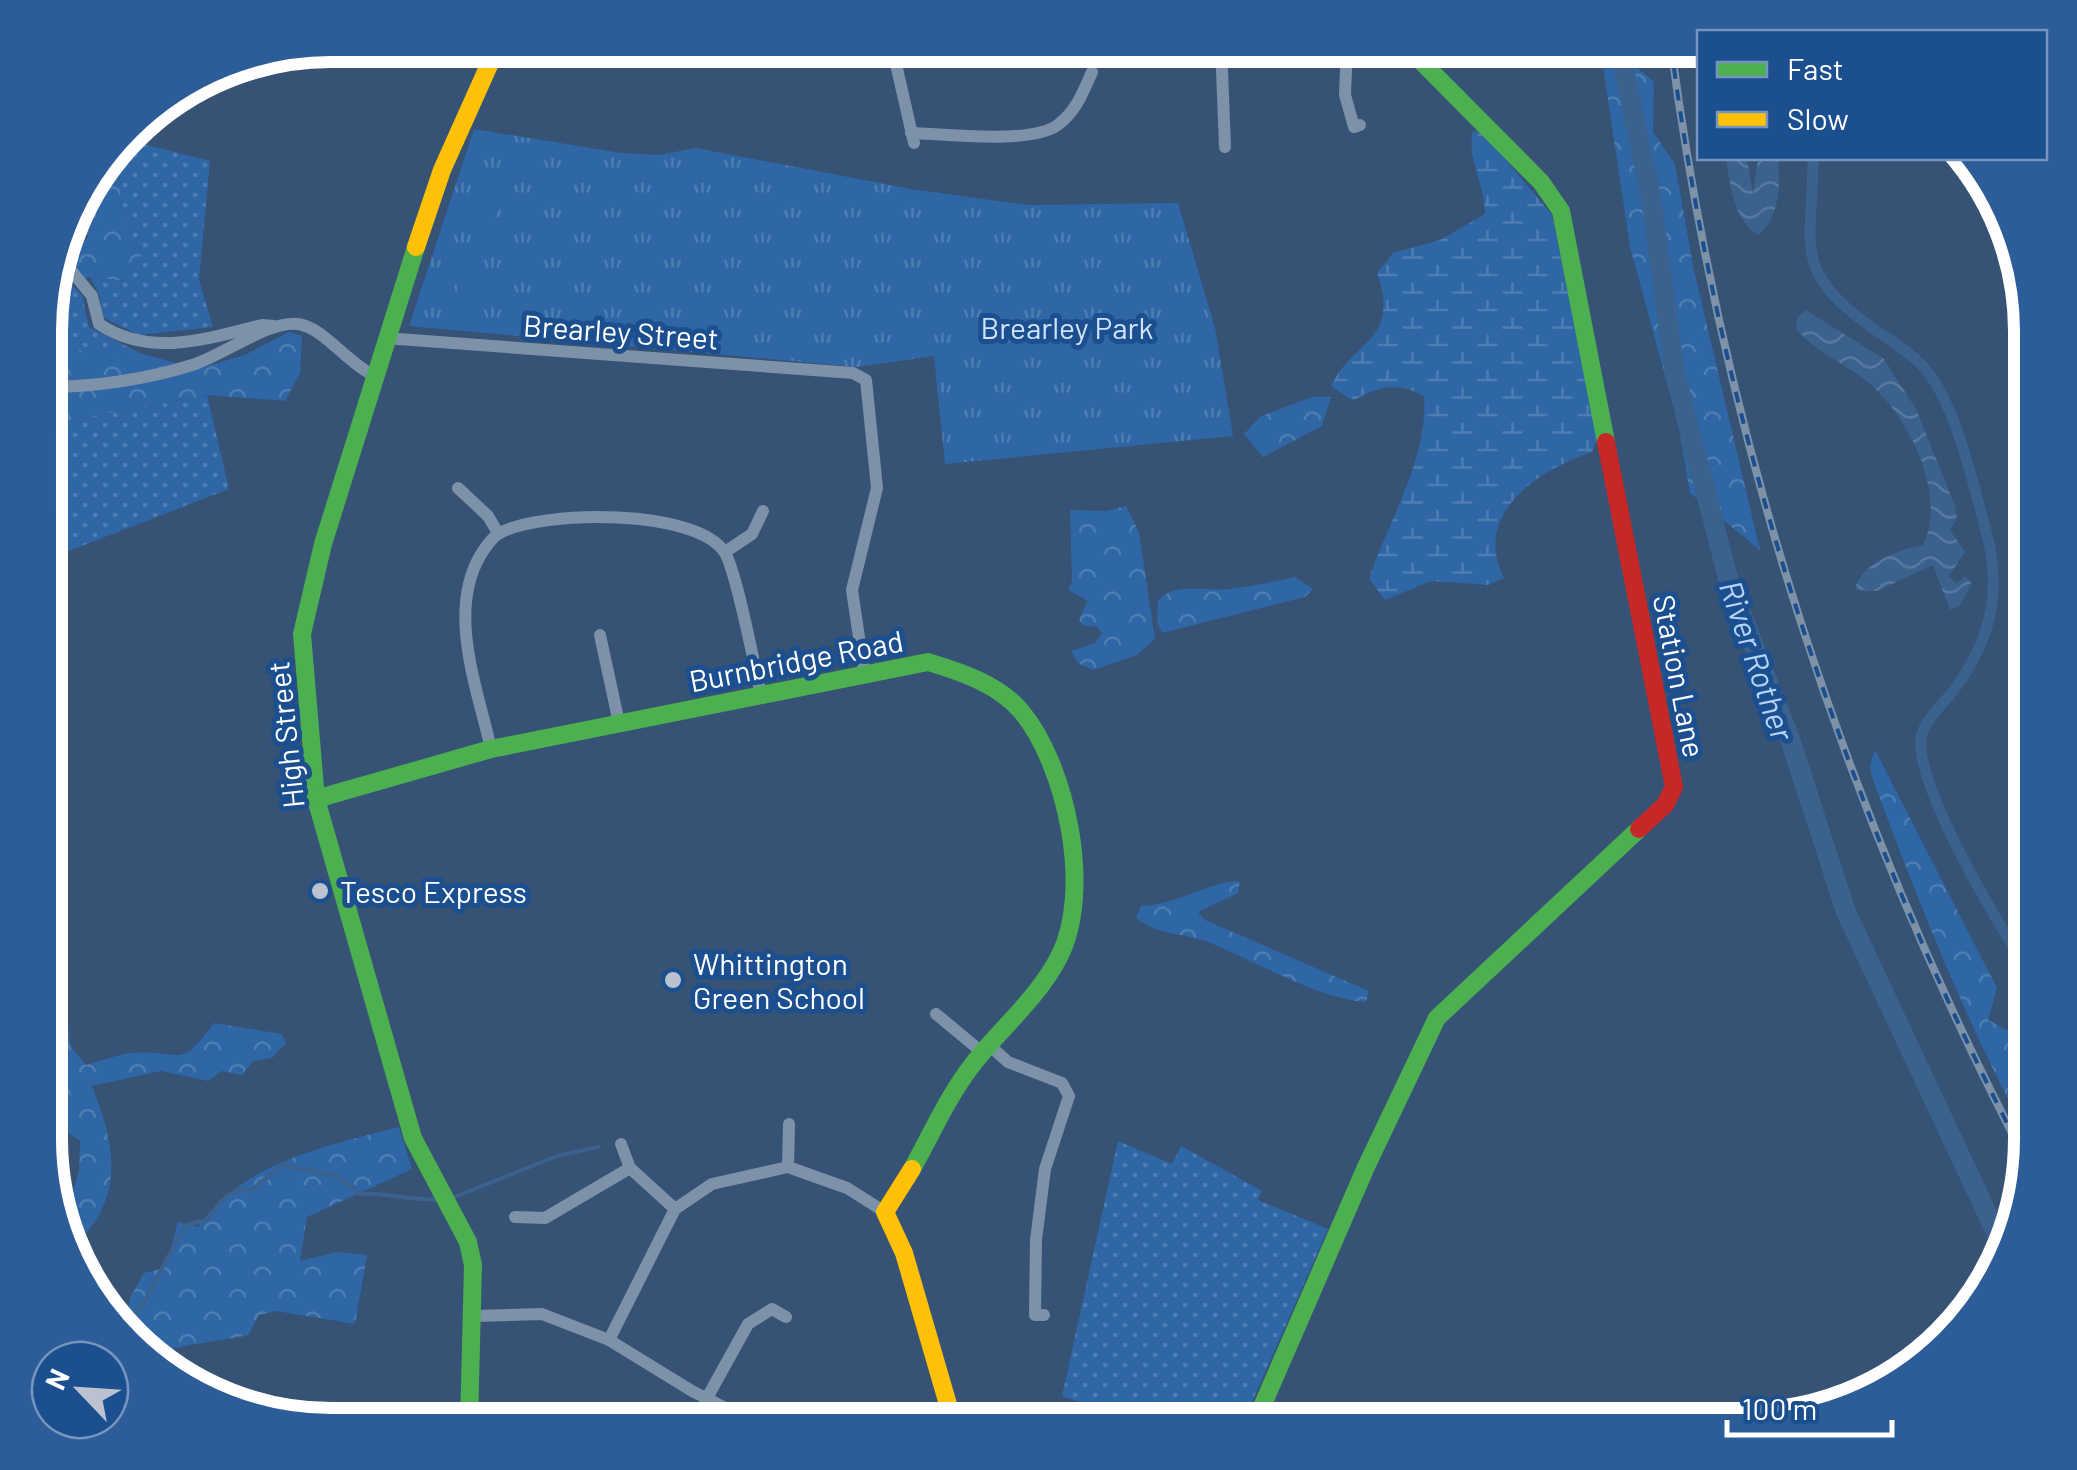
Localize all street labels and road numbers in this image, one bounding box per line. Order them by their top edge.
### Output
street label: Brearley Street [522,306,720,356]
street label: Station Lane [1647,592,1713,760]
street label: Burnbridge Road [686,622,906,698]
street label: High Street [259,660,311,810]

